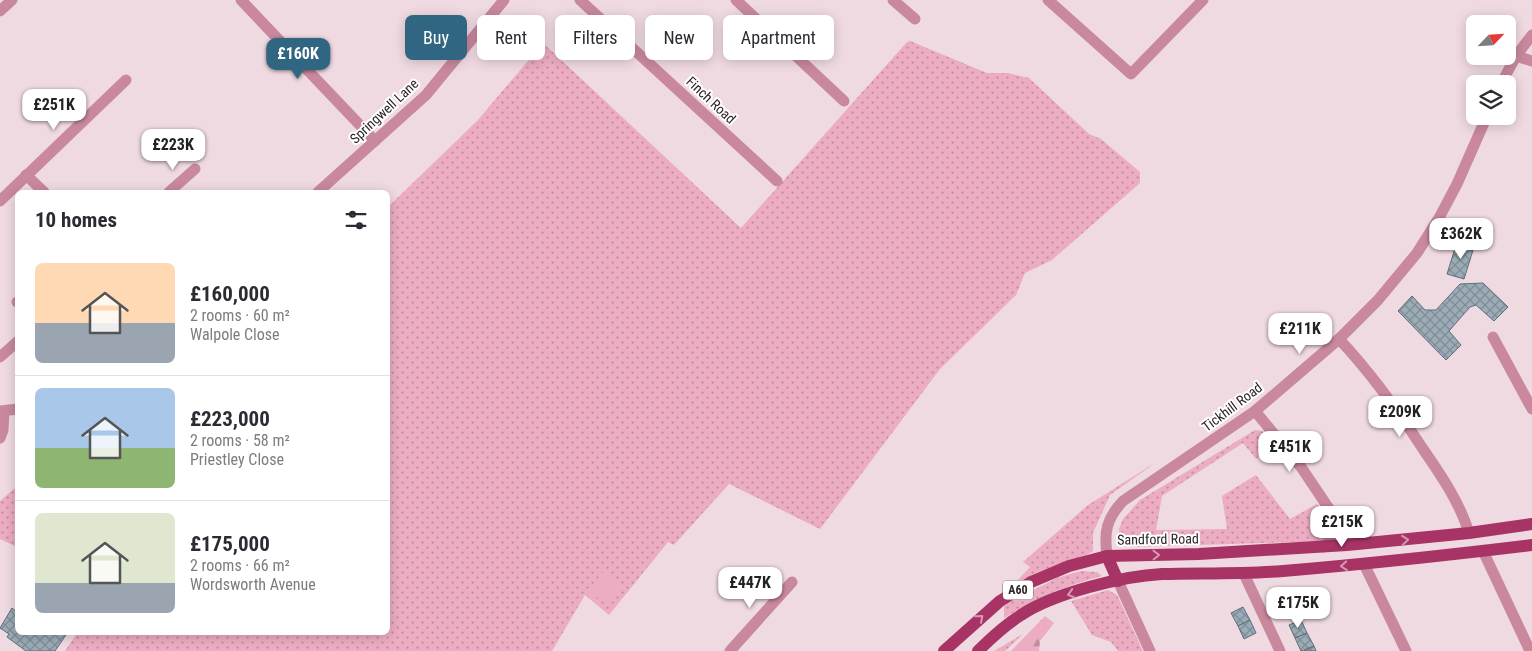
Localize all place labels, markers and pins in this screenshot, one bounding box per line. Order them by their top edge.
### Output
pin: £160K [263,38,333,80]
pin: £251K [19,88,89,131]
pin: £223K [138,128,208,171]
pin: £362K [1426,218,1496,260]
pin: £211K [1265,312,1335,355]
pin: £209K [1365,396,1435,438]
pin: £451K [1255,430,1325,473]
pin: £215K [1307,506,1377,548]
pin: £447K [715,566,785,609]
pin: £175K [1263,586,1333,629]

